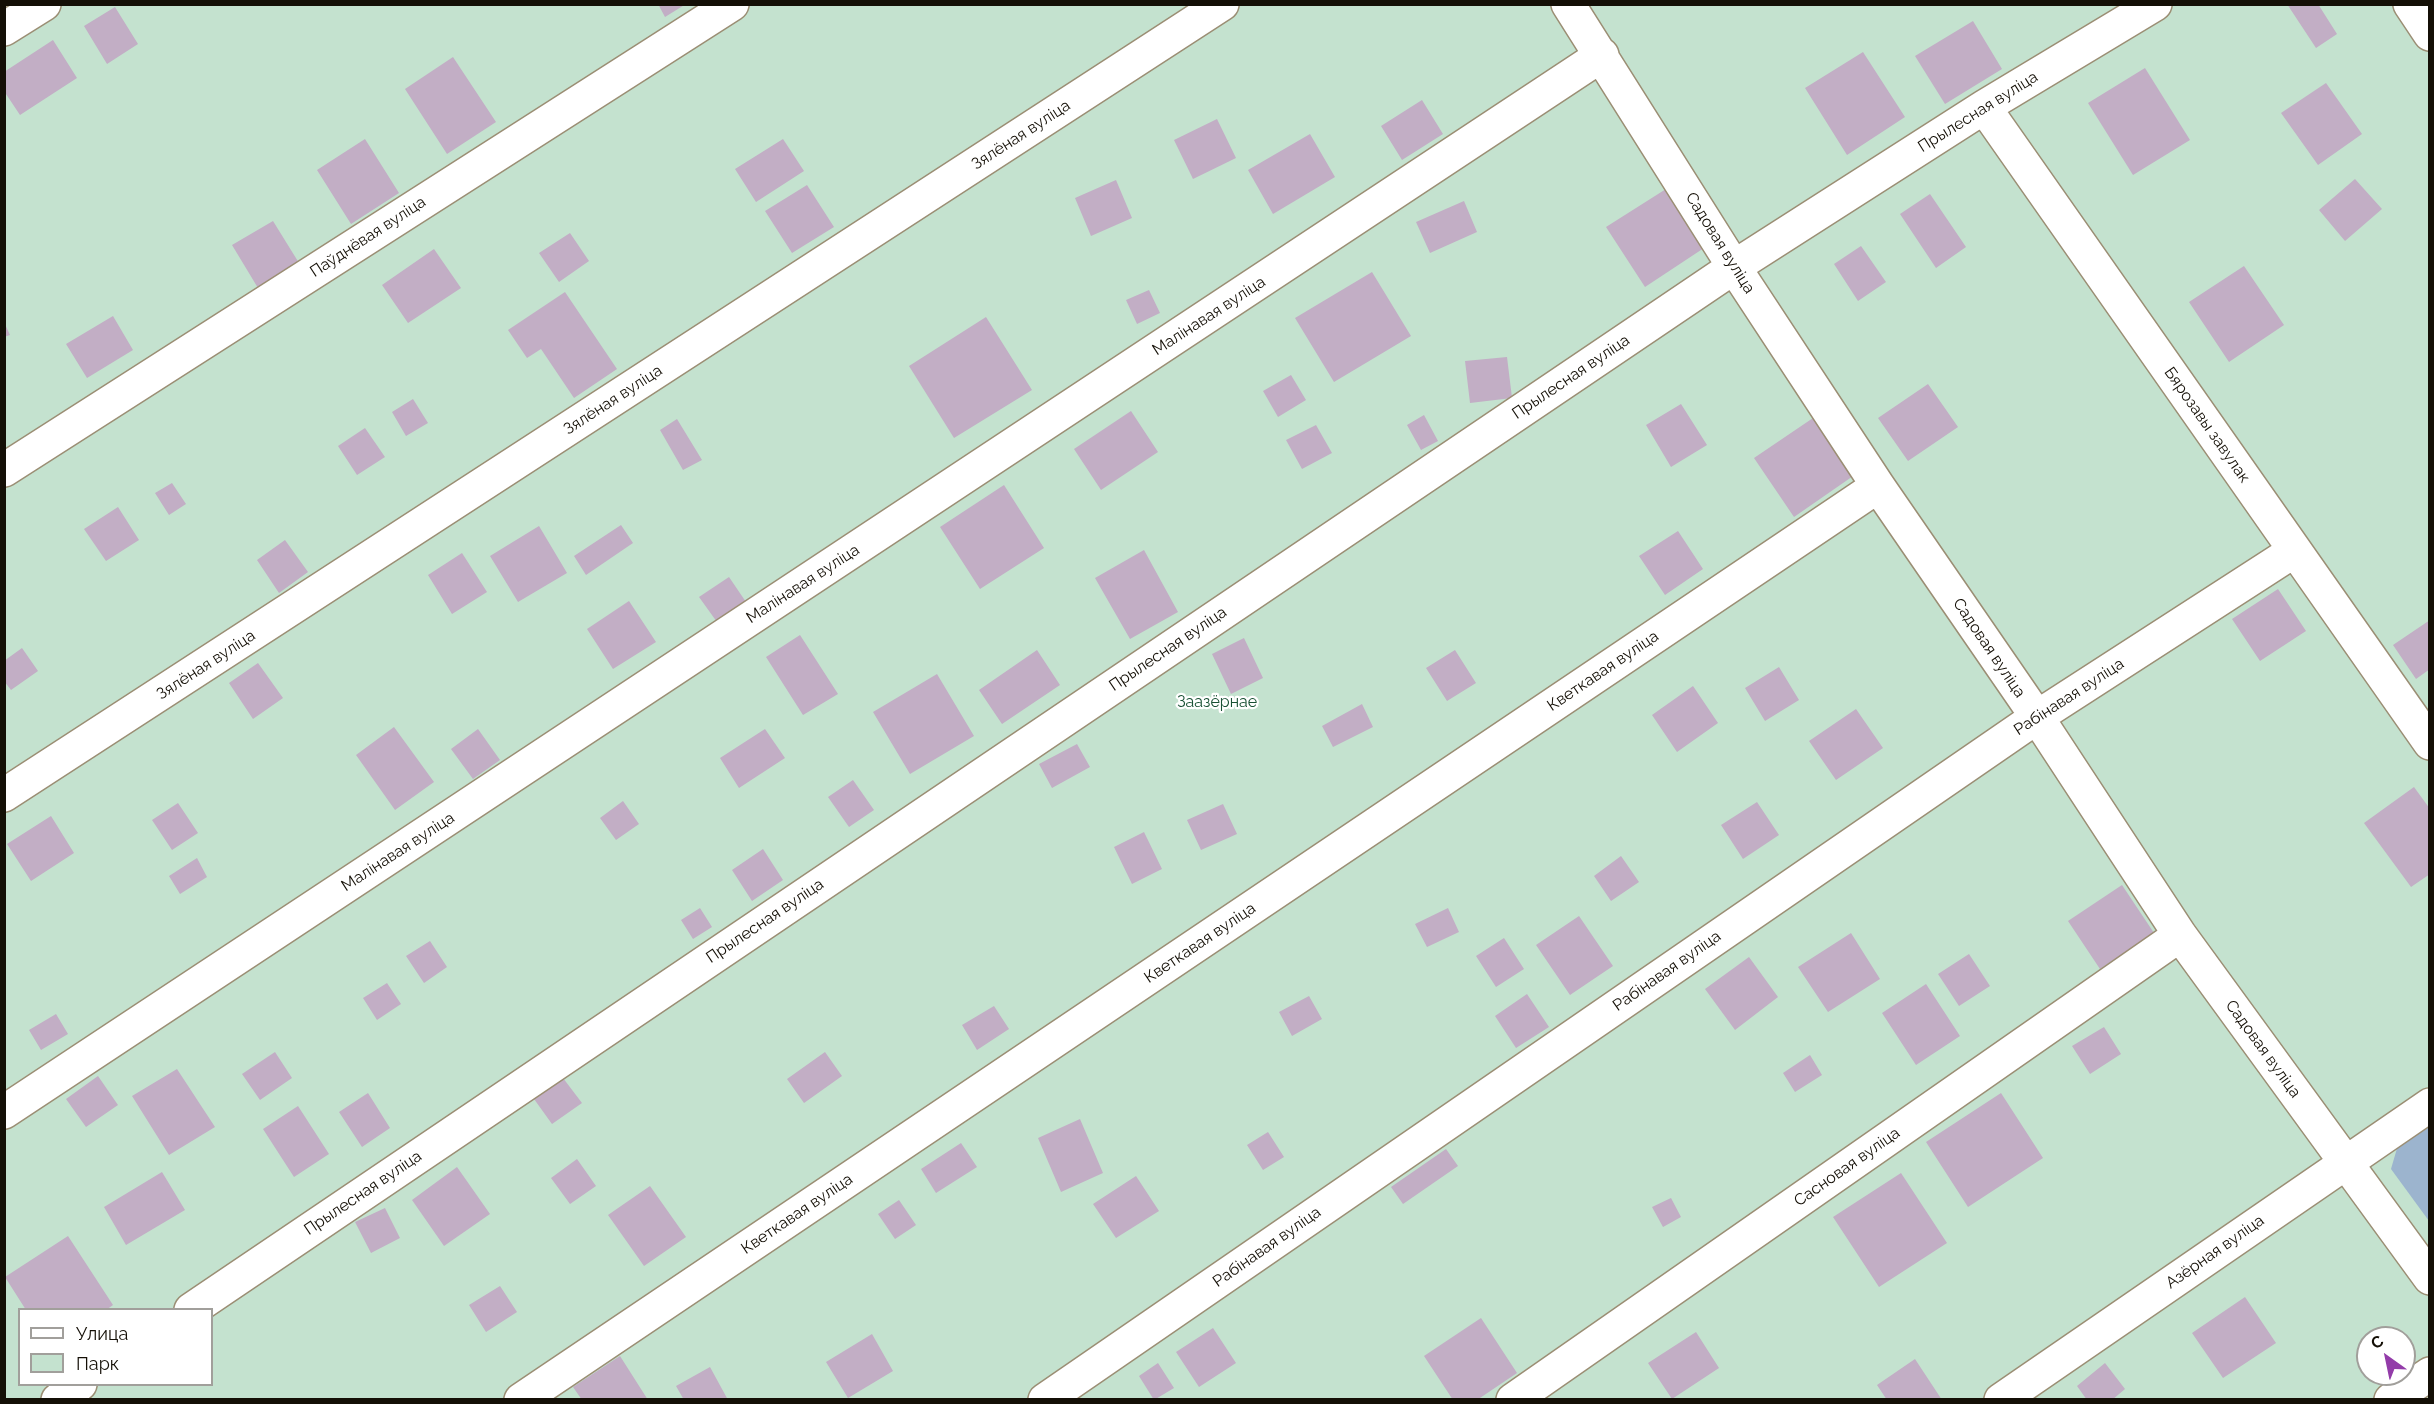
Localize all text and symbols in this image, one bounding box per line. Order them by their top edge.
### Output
street label: Прылесная вуліца [1915,67,2041,157]
street label: Зялёная вуліца [968,96,1074,174]
street label: Садовая вуліца [1681,189,1759,297]
street label: Паўднёвая вуліца [307,192,429,282]
street label: Малінавая вуліца [1149,272,1269,360]
street label: Прылесная вуліца [1509,331,1633,423]
street label: Зялёная вуліца [560,361,666,439]
street label: Бярозавы завулак [2160,363,2254,487]
street label: Малінавая вуліца [743,540,863,628]
street label: Садовая вуліца [1949,595,2029,701]
street label: Прылесная вуліца [1106,603,1230,695]
street label: Зялёная вуліца [153,626,259,704]
street label: Кветкавая вуліца [1544,627,1662,715]
street label: Рабінавая вуліца [2010,654,2128,740]
park label: Заазёрнае [1177,692,1257,712]
street label: Малінавая вуліца [338,808,458,896]
street label: Прылесная вуліца [703,875,827,967]
street label: Кветкавая вуліца [1141,899,1259,987]
street label: Рабінавая вуліца [1609,927,1725,1015]
street label: Садовая вуліца [2221,996,2305,1102]
street label: Сасновая вуліца [1790,1123,1904,1211]
street label: Прылесная вуліца [301,1147,425,1239]
street label: Кветкавая вуліца [738,1170,856,1258]
street label: Рабінавая вуліца [1209,1203,1325,1291]
street label: Азёрная вуліца [2162,1211,2268,1293]
legend [18,1308,213,1386]
text: Улица [76,1323,128,1344]
north arrow [2356,1326,2416,1386]
text: С [2367,1331,2387,1353]
text: Парк [76,1353,119,1374]

